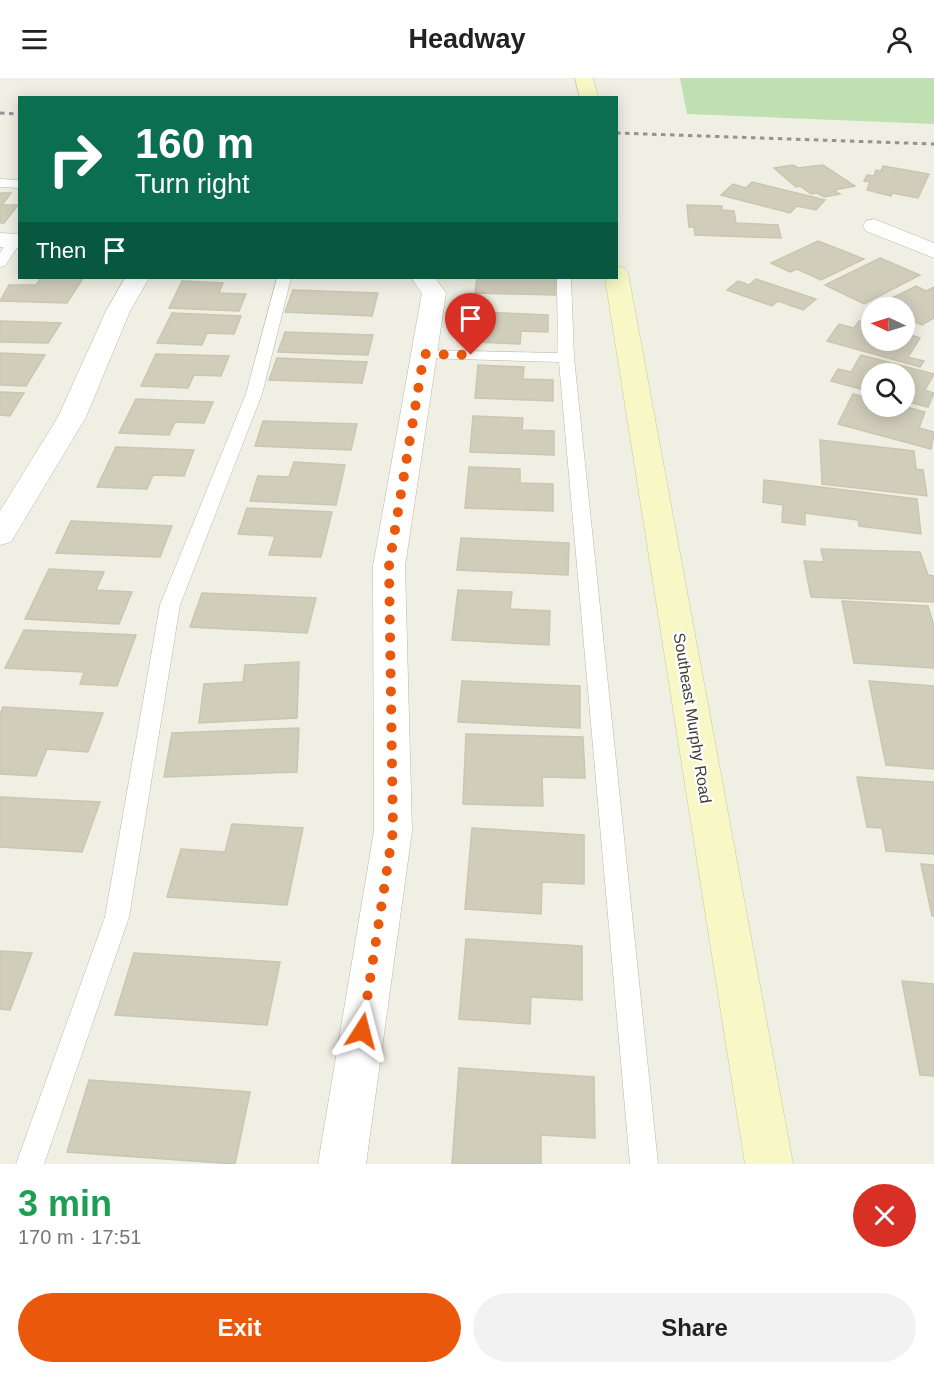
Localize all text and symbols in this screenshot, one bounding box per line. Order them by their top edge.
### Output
icon: menu [18,23,51,56]
icon: person [883,23,916,56]
text: Headway [408,24,526,54]
icon: right [36,120,114,198]
text: 160 m [135,120,254,167]
text: Turn right [135,169,250,199]
icon: arrive [98,234,131,267]
text: Then [36,238,86,263]
pin [445,293,496,355]
north arrow [861,297,915,351]
map controls [861,297,915,417]
icon: arrive [454,302,487,335]
button: search [861,363,915,417]
street label: Southeast Murphy Road [671,632,714,805]
position arrow [330,999,394,1063]
text: 3 min [18,1183,112,1224]
button: close [853,1184,916,1247]
text: 170 m · 17:51 [18,1226,141,1248]
button: Exit [18,1293,461,1362]
button: Share [473,1293,916,1362]

